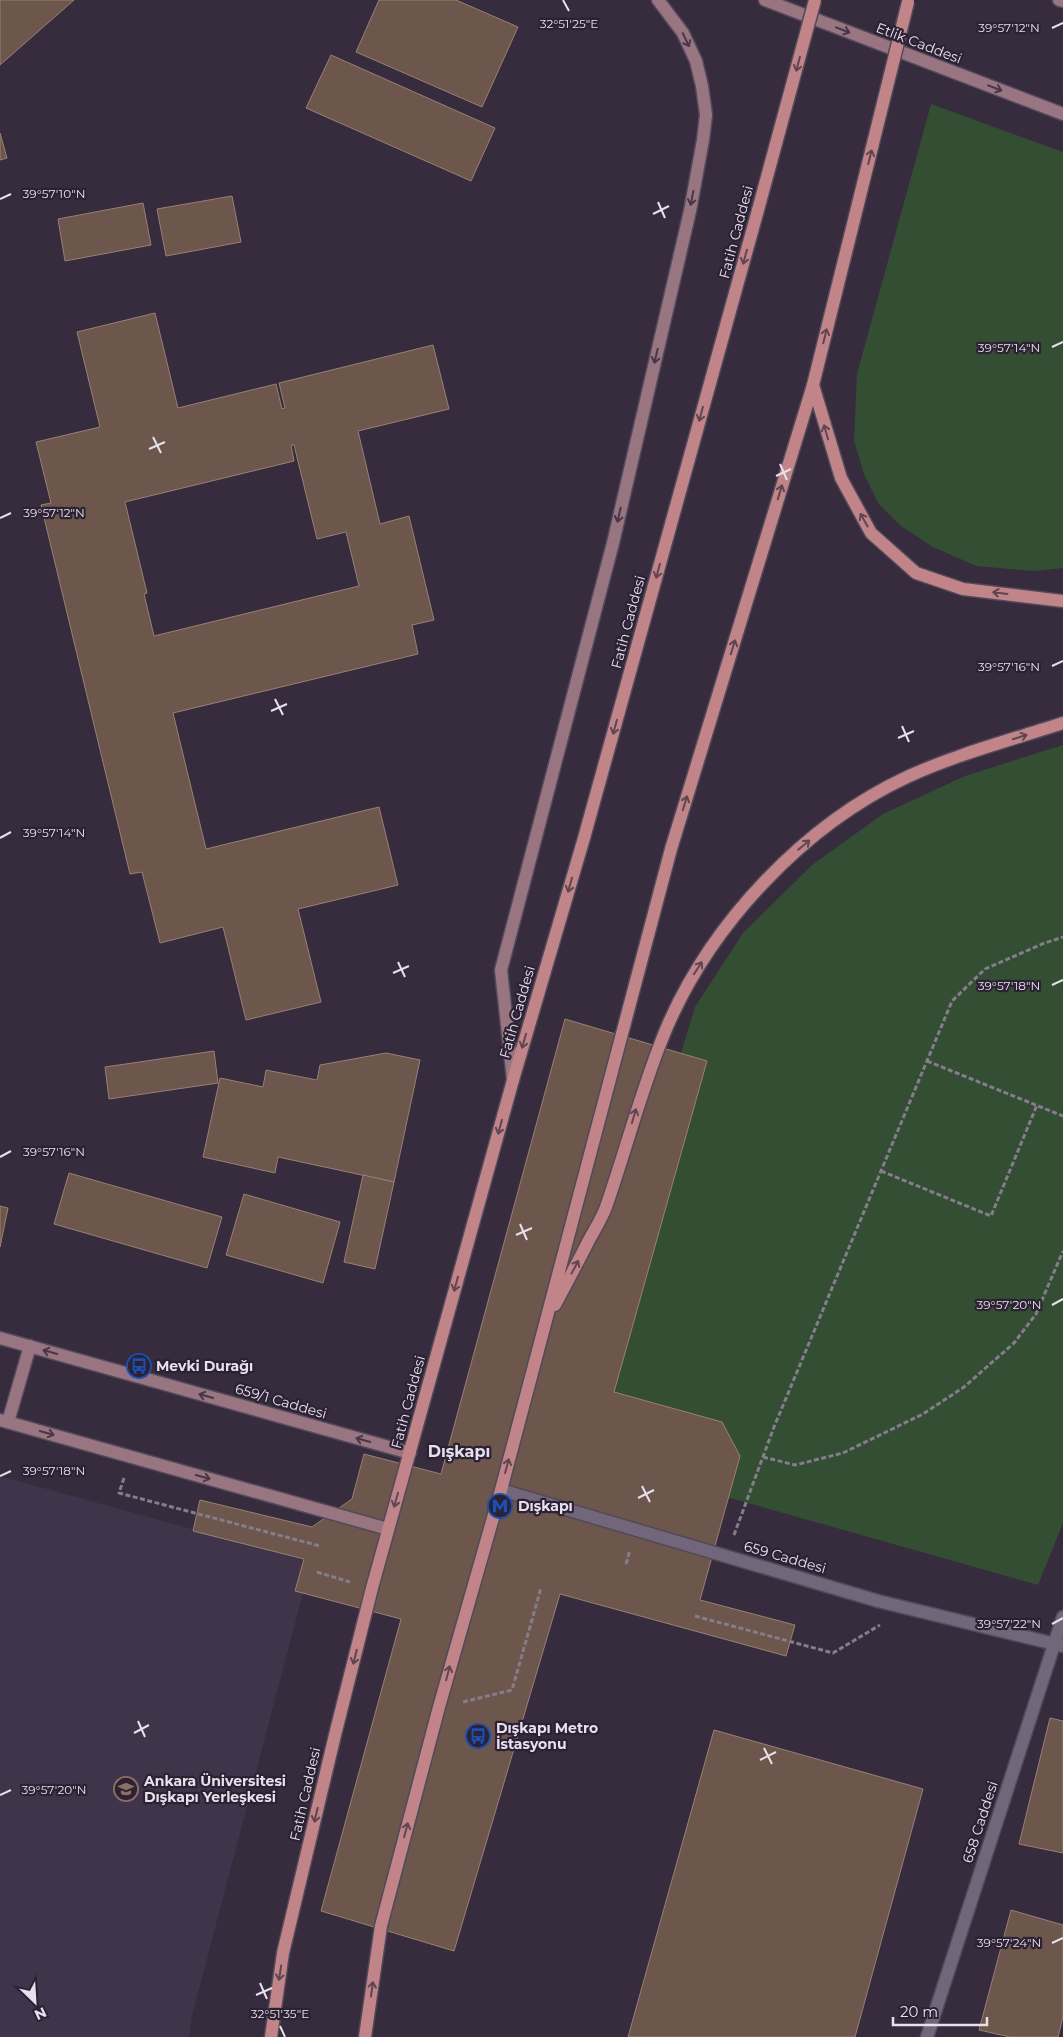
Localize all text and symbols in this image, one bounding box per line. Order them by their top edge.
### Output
text: 32°51'25"E [540,16,598,31]
street label: Etlik Caddesi [874,18,964,68]
text: 39°57'12"N [978,20,1040,35]
one-way arrow [835,26,851,35]
one-way arrow [682,32,691,47]
one-way arrow [792,55,802,71]
one-way arrow [987,84,1002,93]
one-way arrow [866,149,875,165]
street label: Fatih Caddesi [715,184,757,280]
text: 39°57'10"N [23,186,85,201]
one-way arrow [687,190,697,206]
one-way arrow [739,249,749,265]
one-way arrow [821,328,830,344]
text: 39°57'14"N [978,340,1040,355]
one-way arrow [651,348,660,364]
one-way arrow [696,406,706,422]
one-way arrow [821,424,831,440]
one-way arrow [776,484,786,500]
text: 39°57'12"N [23,505,85,520]
one-way arrow [614,506,623,522]
one-way arrow [859,512,869,527]
one-way arrow [653,562,662,578]
street label: Fatih Caddesi [607,574,649,670]
one-way arrow [992,588,1008,598]
one-way arrow [728,640,738,656]
text: 39°57'16"N [978,659,1040,674]
one-way arrow [609,719,619,735]
one-way arrow [1012,731,1028,741]
one-way arrow [681,795,691,811]
text: 39°57'14"N [23,825,85,840]
one-way arrow [797,839,810,850]
one-way arrow [565,877,575,893]
one-way arrow [694,961,704,975]
street label: Fatih Caddesi [495,964,539,1060]
text: 39°57'18"N [978,978,1040,993]
one-way arrow [519,1032,529,1048]
one-way arrow [630,1109,640,1125]
one-way arrow [494,1119,504,1135]
text: 39°57'16"N [23,1144,85,1159]
one-way arrow [571,1260,580,1275]
one-way arrow [451,1275,461,1291]
text: 39°57'20"N [976,1297,1042,1312]
one-way arrow [42,1347,58,1356]
bus stop icon: Mevki Durağı [126,1353,152,1379]
street label: Fatih Caddesi [387,1354,429,1450]
place label: Mevki Durağı [156,1357,253,1375]
street label: 659/1 Caddesi [233,1379,329,1423]
one-way arrow [199,1391,215,1400]
one-way arrow [39,1429,55,1439]
one-way arrow [355,1435,371,1444]
district label: Dışkapı [428,1442,490,1462]
one-way arrow [503,1459,512,1475]
text: 39°57'18"N [23,1463,85,1478]
one-way arrow [195,1473,211,1483]
one-way arrow [391,1492,401,1508]
metro station icon: Dışkapı [487,1493,513,1519]
place label: Dışkapı [518,1497,573,1515]
street label: 659 Caddesi [742,1537,828,1577]
text: 39°57'22"N [977,1616,1041,1631]
one-way arrow [349,1649,359,1665]
one-way arrow [444,1666,453,1682]
place label: Dışkapı Metro İstasyonu [496,1719,598,1753]
bus stop icon: Dışkapı Metro İstasyonu [465,1723,491,1749]
street label: Fatih Caddesi [285,1745,325,1843]
place label: Ankara Üniversitesi Dışkapı Yerleşkesi [143,1772,286,1806]
school or university icon: Ankara Üniversitesi Dışkapı Yerleşkesi [113,1776,139,1802]
street label: 658 Caddesi [958,1779,1002,1865]
text: 39°57'20"N [21,1782,87,1797]
one-way arrow [311,1806,320,1822]
one-way arrow [402,1823,411,1839]
text: 39°57'24"N [977,1935,1041,1950]
one-way arrow [275,1965,285,1981]
north arrow [10,1977,60,2027]
one-way arrow [367,1981,377,1997]
scale bar [893,1994,987,2026]
text: 20 m [900,2002,938,2021]
text: N [32,2003,49,2024]
text: 32°51'35"E [251,2006,309,2021]

